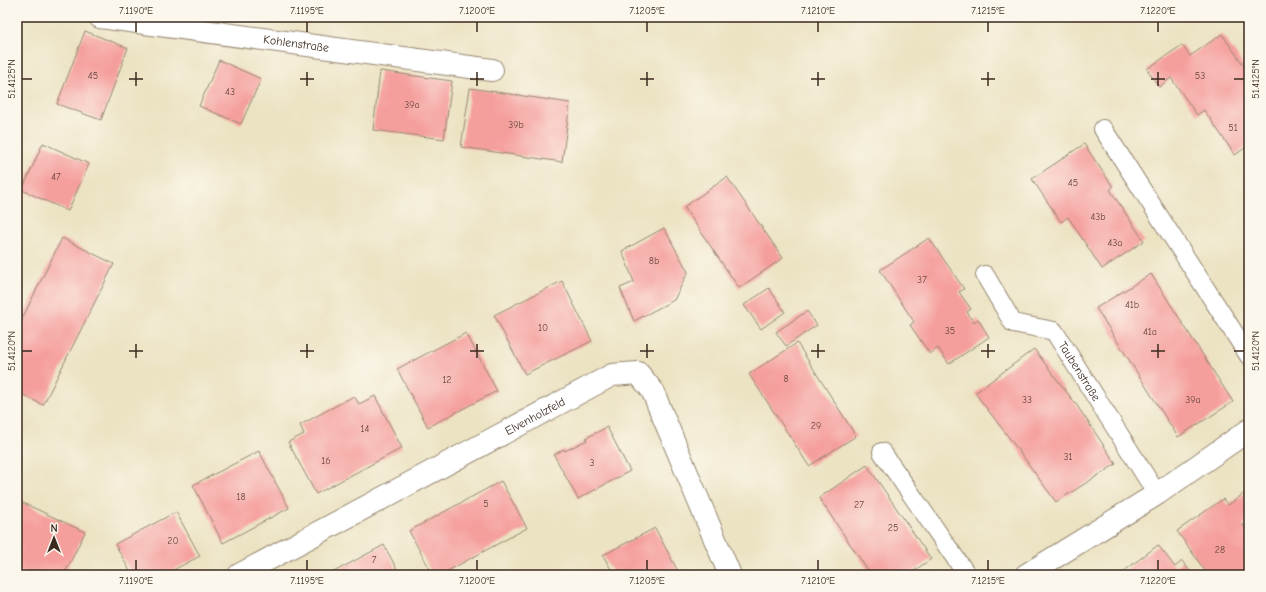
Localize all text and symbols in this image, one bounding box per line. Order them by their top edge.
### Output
text: 7.1190°E [119,5,153,17]
text: 7.1195°E [290,5,324,17]
text: 7.1200°E [459,5,495,17]
text: 7.1205°E [629,5,665,17]
text: 7.1210°E [801,5,835,17]
text: 7.1215°E [971,5,1005,17]
text: 7.1220°E [1140,5,1176,17]
street label: Kohlenstraße [262,32,330,55]
text: 51.4125°N [6,59,18,99]
text: 51.4125°N [1250,59,1262,99]
house number: 45 [88,70,98,82]
house number: 53 [1195,70,1205,82]
house number: 43 [225,86,235,98]
house number: 39a [404,99,420,111]
house number: 39b [508,119,524,131]
house number: 51 [1228,122,1238,134]
house number: 47 [51,171,61,183]
house number: 45 [1068,177,1078,189]
house number: 43b [1090,211,1106,223]
house number: 43a [1107,237,1123,249]
house number: 8b [649,255,659,267]
house number: 37 [917,274,927,286]
house number: 41b [1125,299,1139,311]
house number: 10 [538,322,548,334]
house number: 35 [945,325,955,337]
house number: 41a [1143,326,1157,338]
text: 51.4120°N [6,331,18,371]
text: 51.4120°N [1250,331,1262,371]
street label: Taubenstraße [1055,339,1104,404]
house number: 8 [783,373,789,385]
house number: 12 [442,374,452,386]
street label: Elvenholzfeld [503,394,568,438]
house number: 33 [1022,394,1032,406]
house number: 39a [1185,394,1201,406]
house number: 29 [811,420,821,432]
house number: 14 [361,423,370,435]
house number: 31 [1063,451,1073,463]
house number: 16 [321,455,331,467]
house number: 3 [589,457,595,469]
house number: 18 [236,491,246,503]
house number: 5 [483,498,489,510]
house number: 27 [854,499,864,511]
north arrow [34,518,74,558]
text: N [50,522,58,535]
house number: 25 [888,522,898,534]
house number: 20 [167,535,179,547]
house number: 28 [1215,544,1225,556]
house number: 7 [372,554,377,566]
text: 7.1190°E [119,575,153,587]
text: 7.1195°E [290,575,324,587]
text: 7.1200°E [459,575,495,587]
text: 7.1205°E [629,575,665,587]
text: 7.1210°E [801,575,835,587]
text: 7.1215°E [971,575,1005,587]
text: 7.1220°E [1140,575,1176,587]

